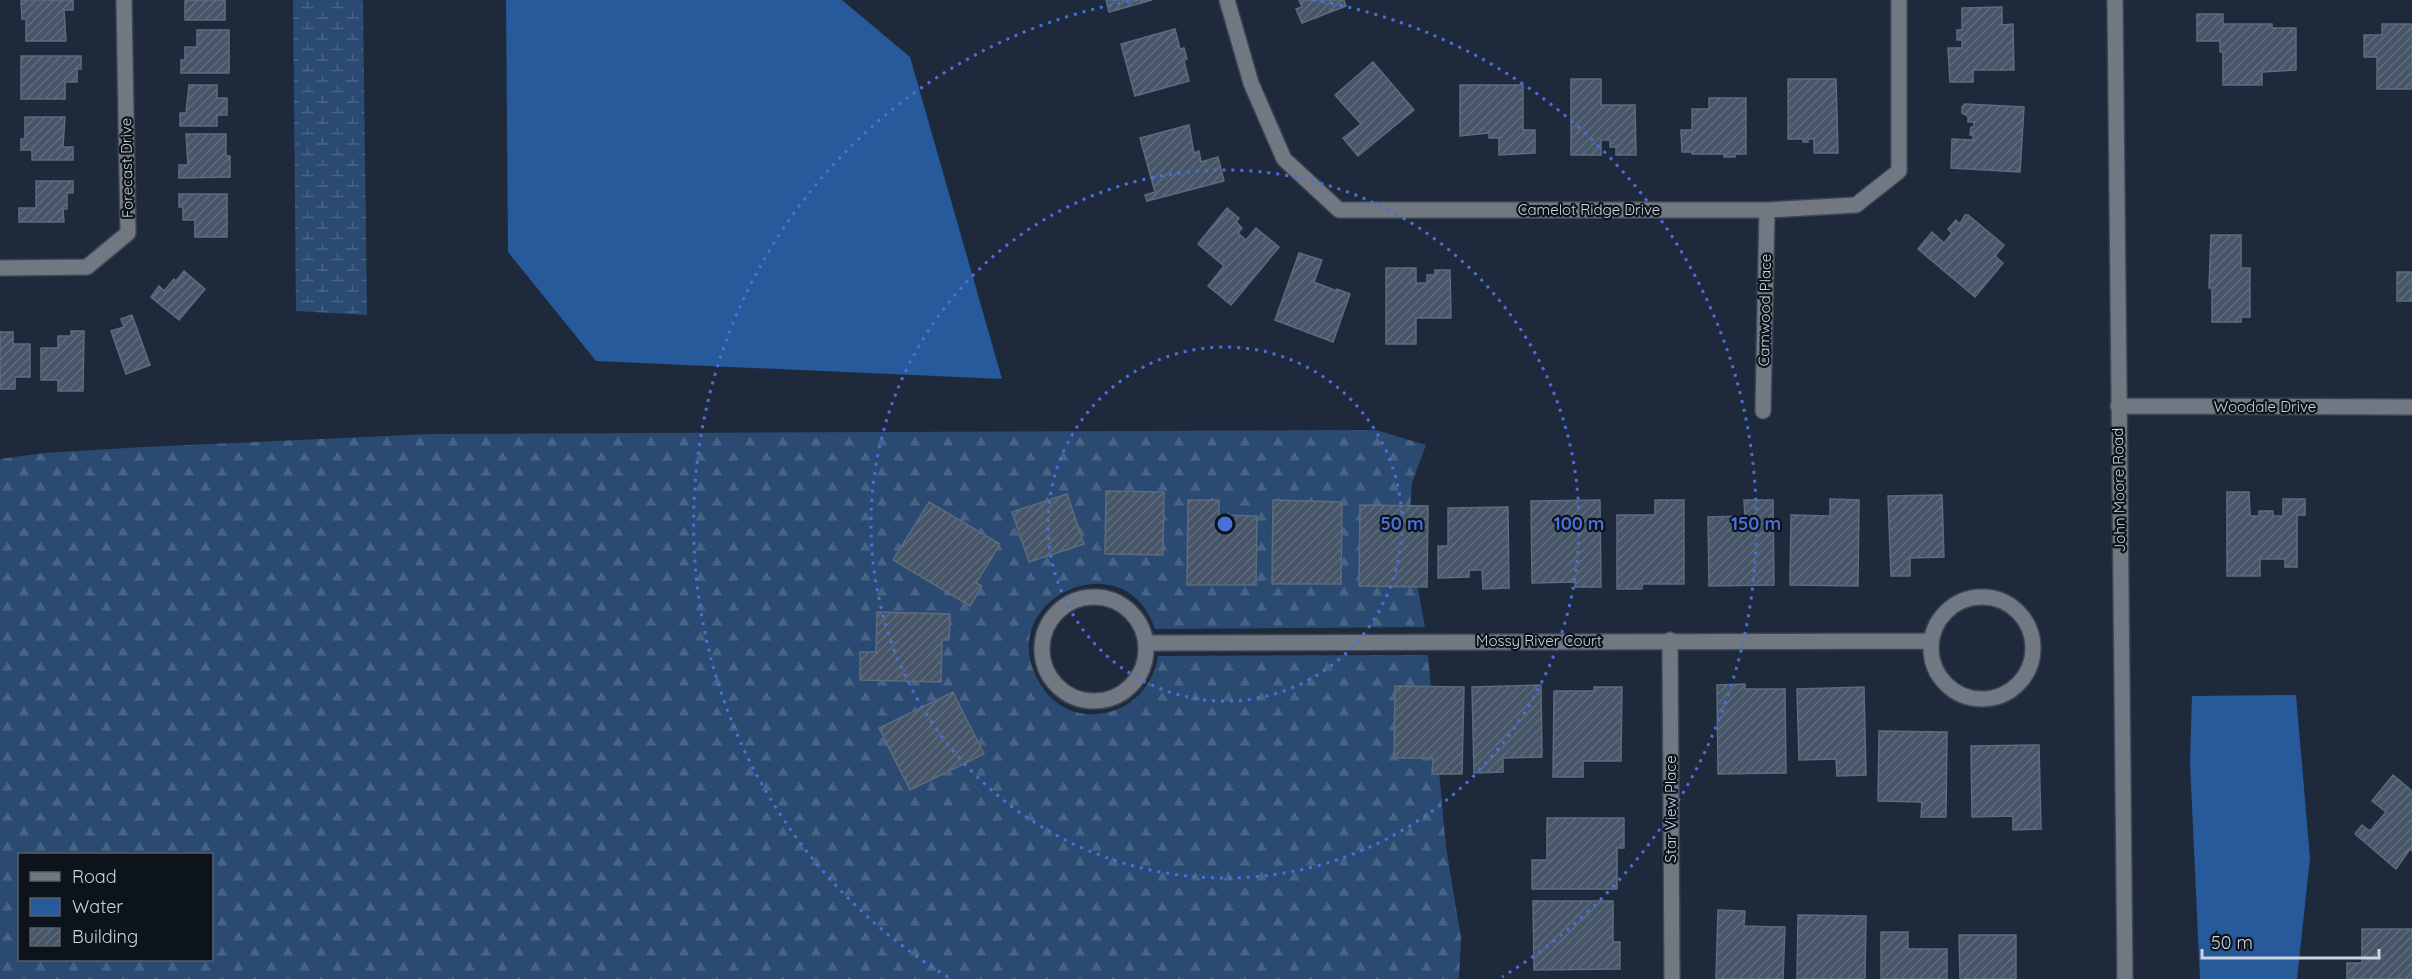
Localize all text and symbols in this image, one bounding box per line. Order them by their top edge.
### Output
street label: Forecast Drive [116,118,137,218]
street label: Camelot Ridge Drive [1518,200,1660,219]
street label: Camwood Place [1754,253,1775,367]
street label: Woodale Drive [2214,397,2316,416]
street label: John Moore Road [2108,428,2129,553]
text: 50 m [1380,512,1424,535]
text: 100 m [1554,512,1604,535]
text: 150 m [1731,512,1781,535]
centre of rings [1215,514,1235,534]
street label: Mossy River Court [1476,631,1602,650]
street label: Star View Place [1661,755,1680,863]
legend [18,853,213,961]
text: Road [72,865,117,888]
text: Water [72,895,123,918]
scale bar [2202,922,2379,960]
text: Building [72,925,138,948]
text: 50 m [2211,931,2253,954]

